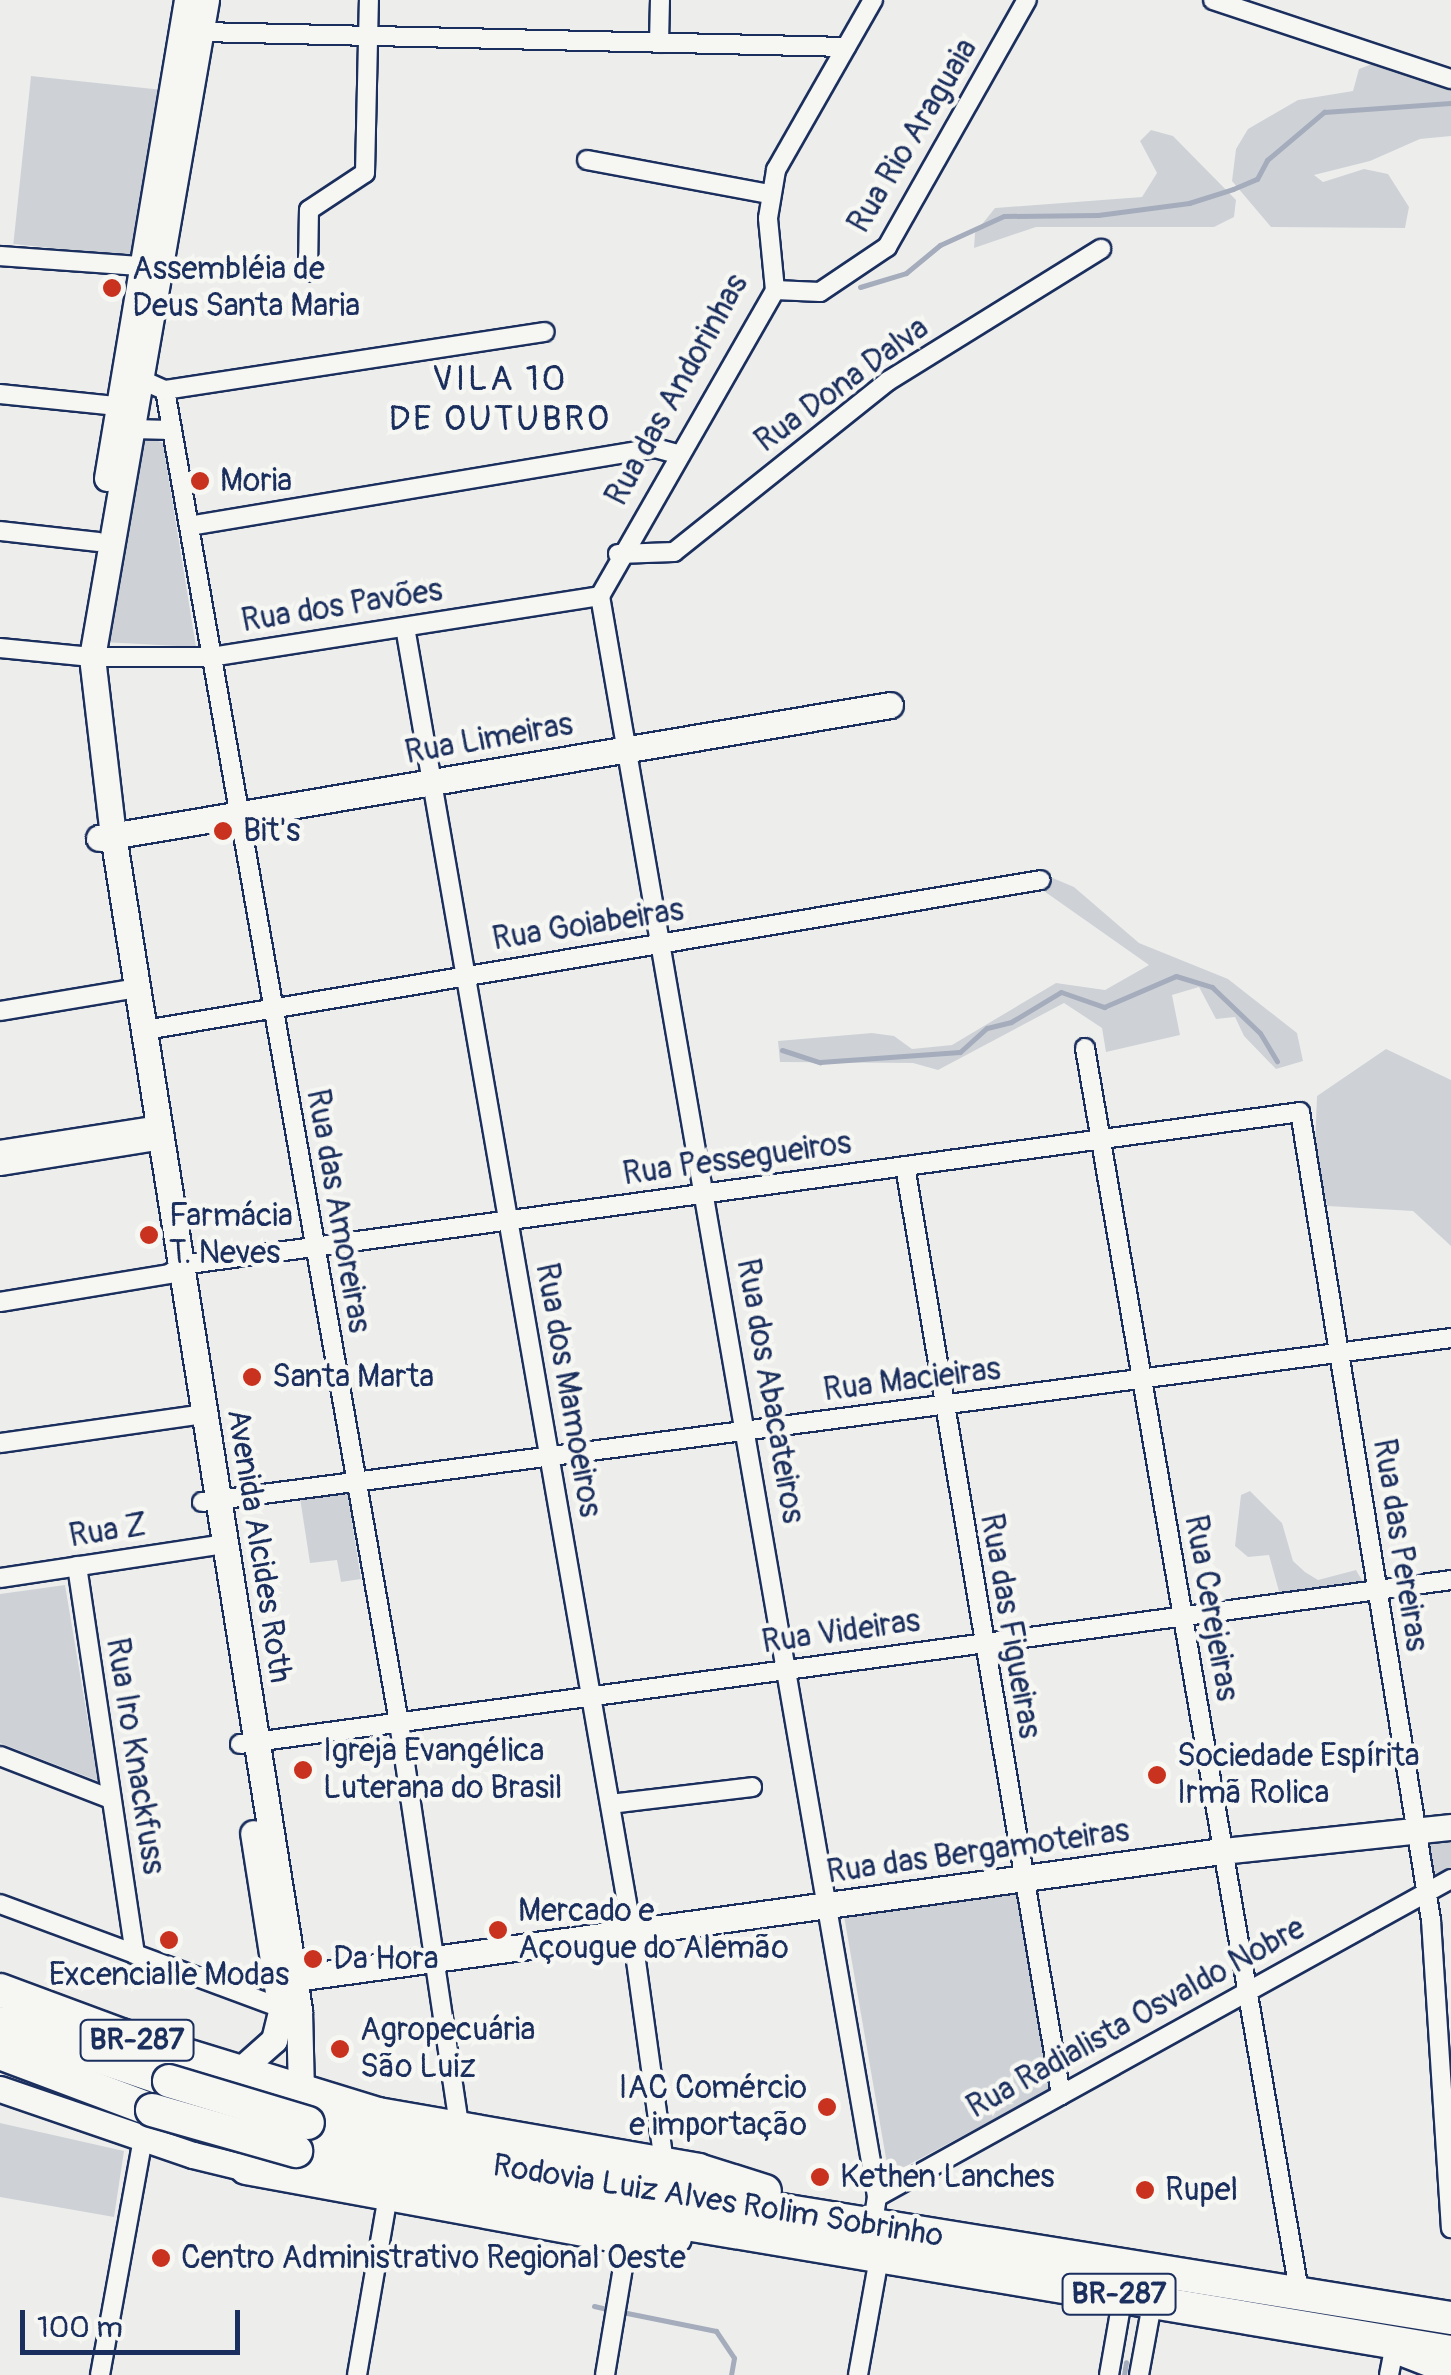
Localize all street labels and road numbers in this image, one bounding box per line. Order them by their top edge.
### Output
street label: Rua Rio Araguaia [840,32,986,240]
street label: Rua das Andorinhas [598,268,756,512]
street label: Rua Dona Dalva [748,309,936,461]
street label: Rua dos Pavões [239,571,445,641]
street label: Rua Limeiras [402,705,576,773]
street label: Rua Goiabeiras [490,891,686,959]
street label: Rua das Amoreiras [298,1086,378,1336]
street label: Rua Pessegueiros [620,1124,854,1194]
street label: Rua dos Abacateiros [728,1256,812,1526]
street label: Rua dos Mamoeiros [527,1260,609,1520]
street label: Rua Macieiras [821,1350,1003,1410]
street label: Avenida Alcides Roth [218,1406,300,1686]
street label: Rua das Pereiras [1364,1436,1436,1654]
street label: Rua Z [66,1506,150,1556]
street label: Rua das Figueiras [971,1511,1049,1741]
street label: Rua Cerejeiras [1176,1512,1246,1704]
street label: Rua Videiras [759,1602,923,1662]
street label: Rua Iro Knackfuss [97,1635,173,1877]
street label: Rua das Bergamoteiras [824,1812,1132,1892]
street label: Rua Radialista Osvaldo Nobre [960,1909,1312,2127]
road number: BR-287 [80,2015,194,2065]
street label: Rodovia Luiz Alves Rolim Sobrinho [490,2146,946,2256]
road number: BR-287 [1062,2269,1176,2319]

